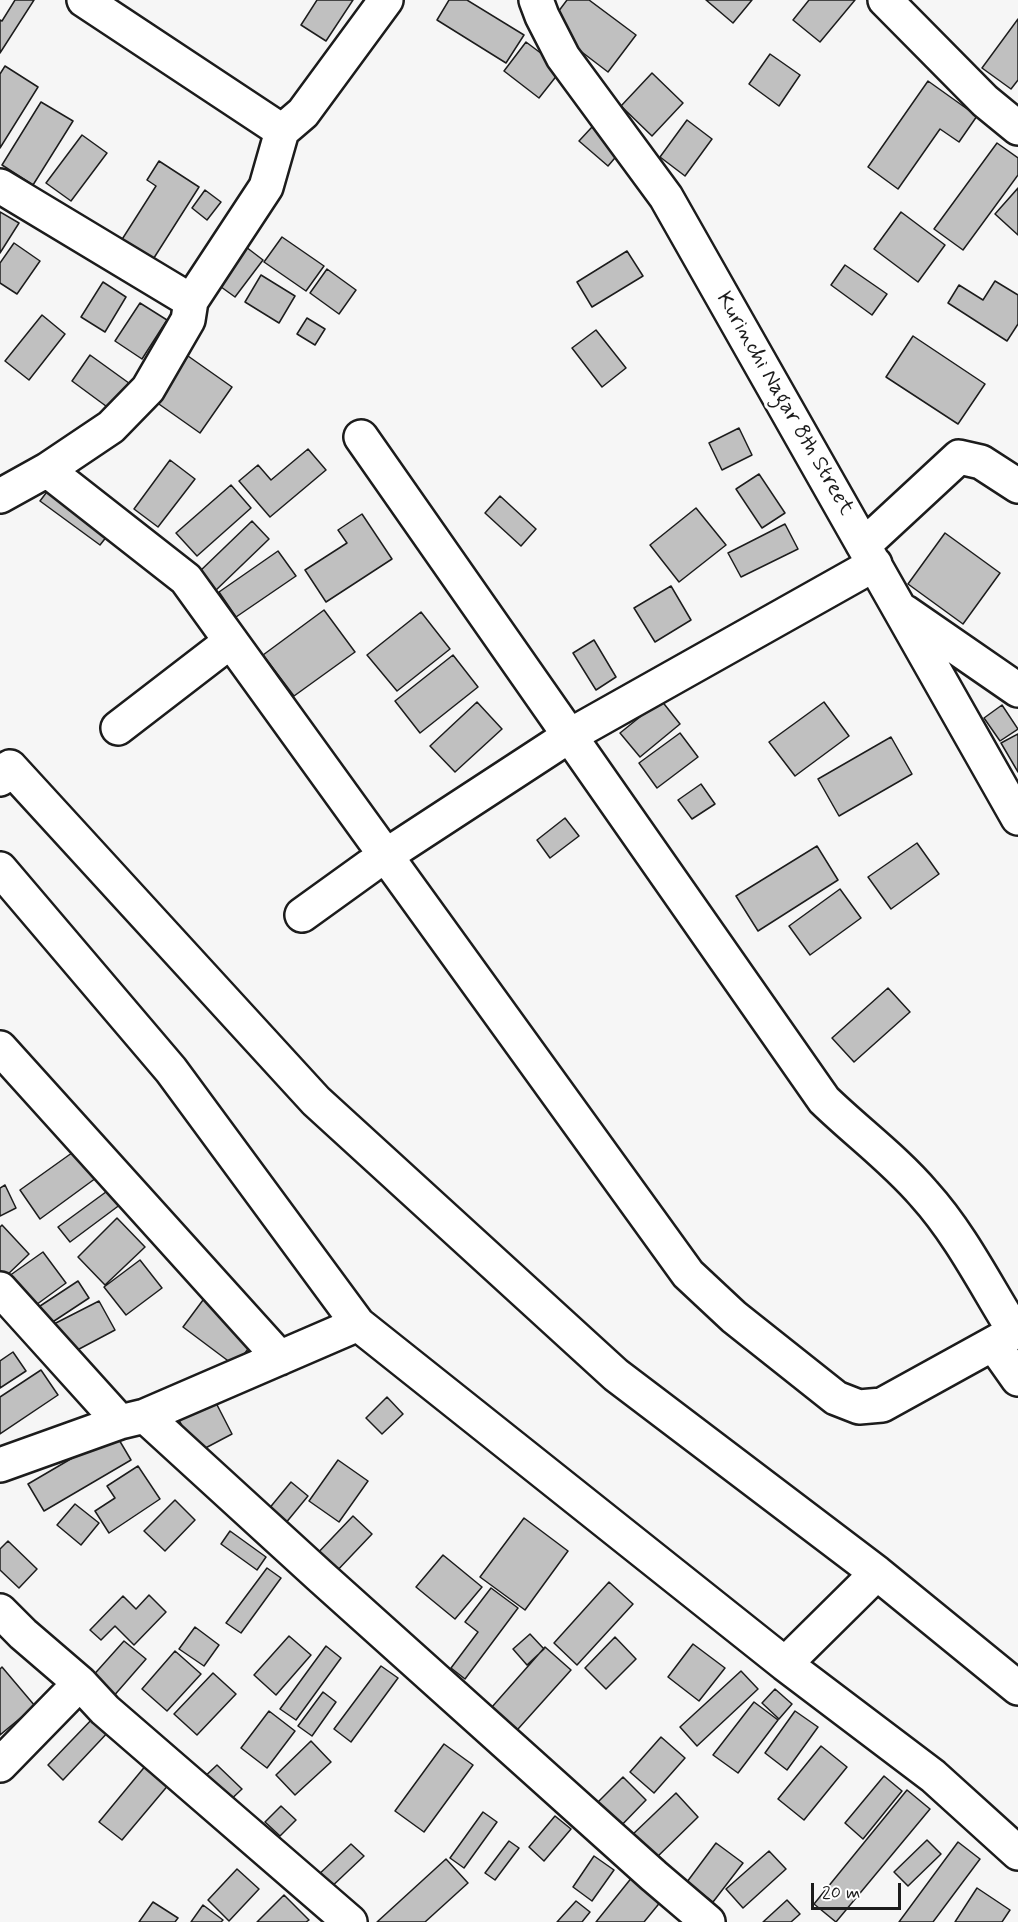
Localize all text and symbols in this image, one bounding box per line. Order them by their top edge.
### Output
street label: Kurinchi Nagar 8th Street [709,288,859,520]
scale bar [814,1871,904,1909]
text: 20 m [822,1881,860,1905]

